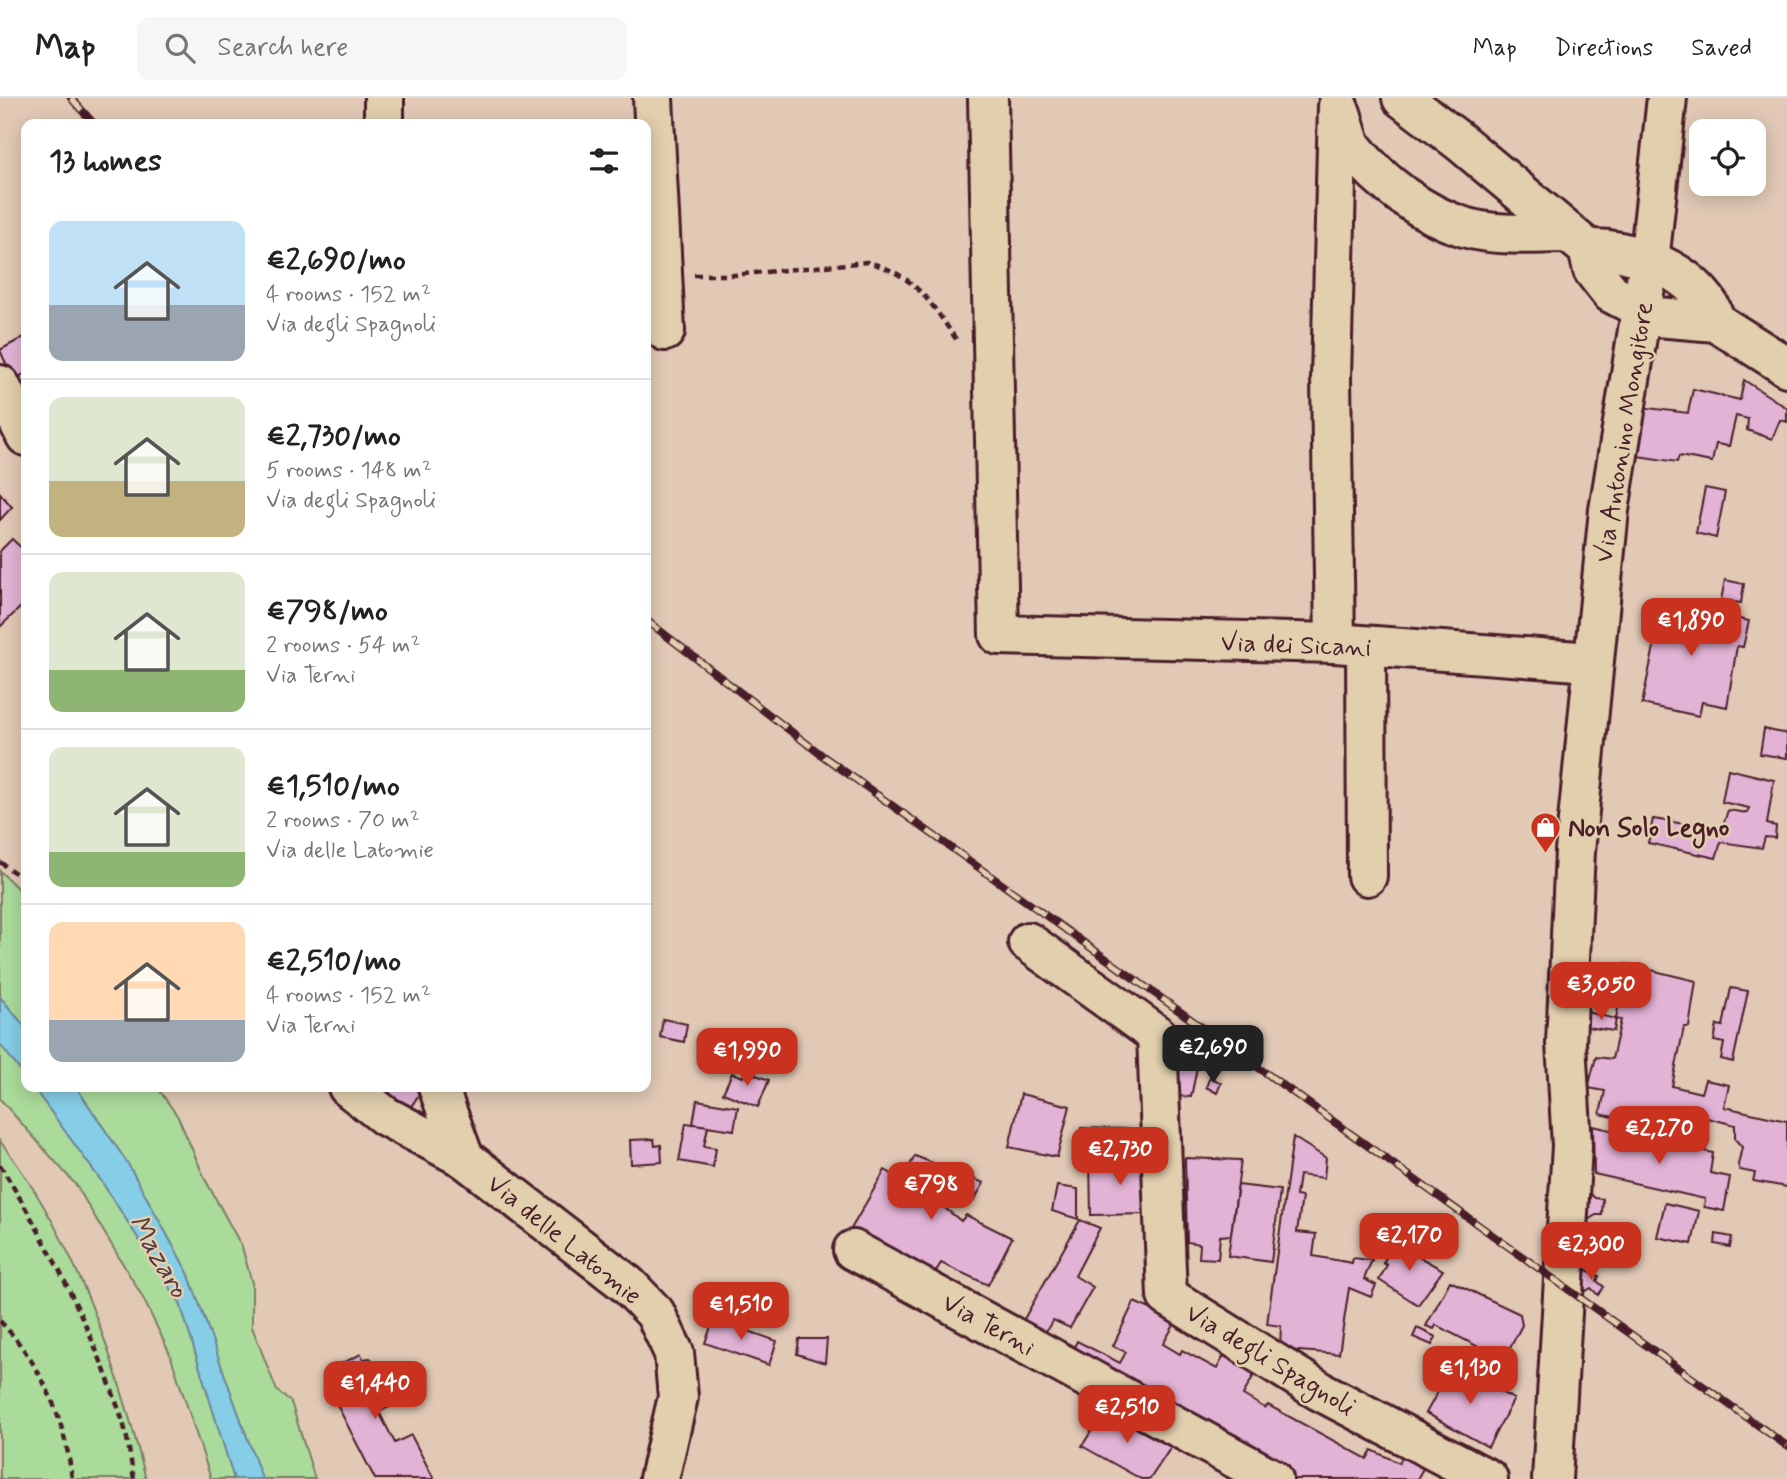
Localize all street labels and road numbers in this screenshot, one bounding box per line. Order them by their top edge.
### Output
street label: Via Antonino Mongitore [1588,299,1662,565]
street label: Via dei Sicani [1220,626,1372,666]
street label: Via delle Latomie [479,1168,648,1314]
street label: Via Terni [936,1286,1041,1365]
street label: Via degli Spagnoli [1177,1297,1361,1427]

